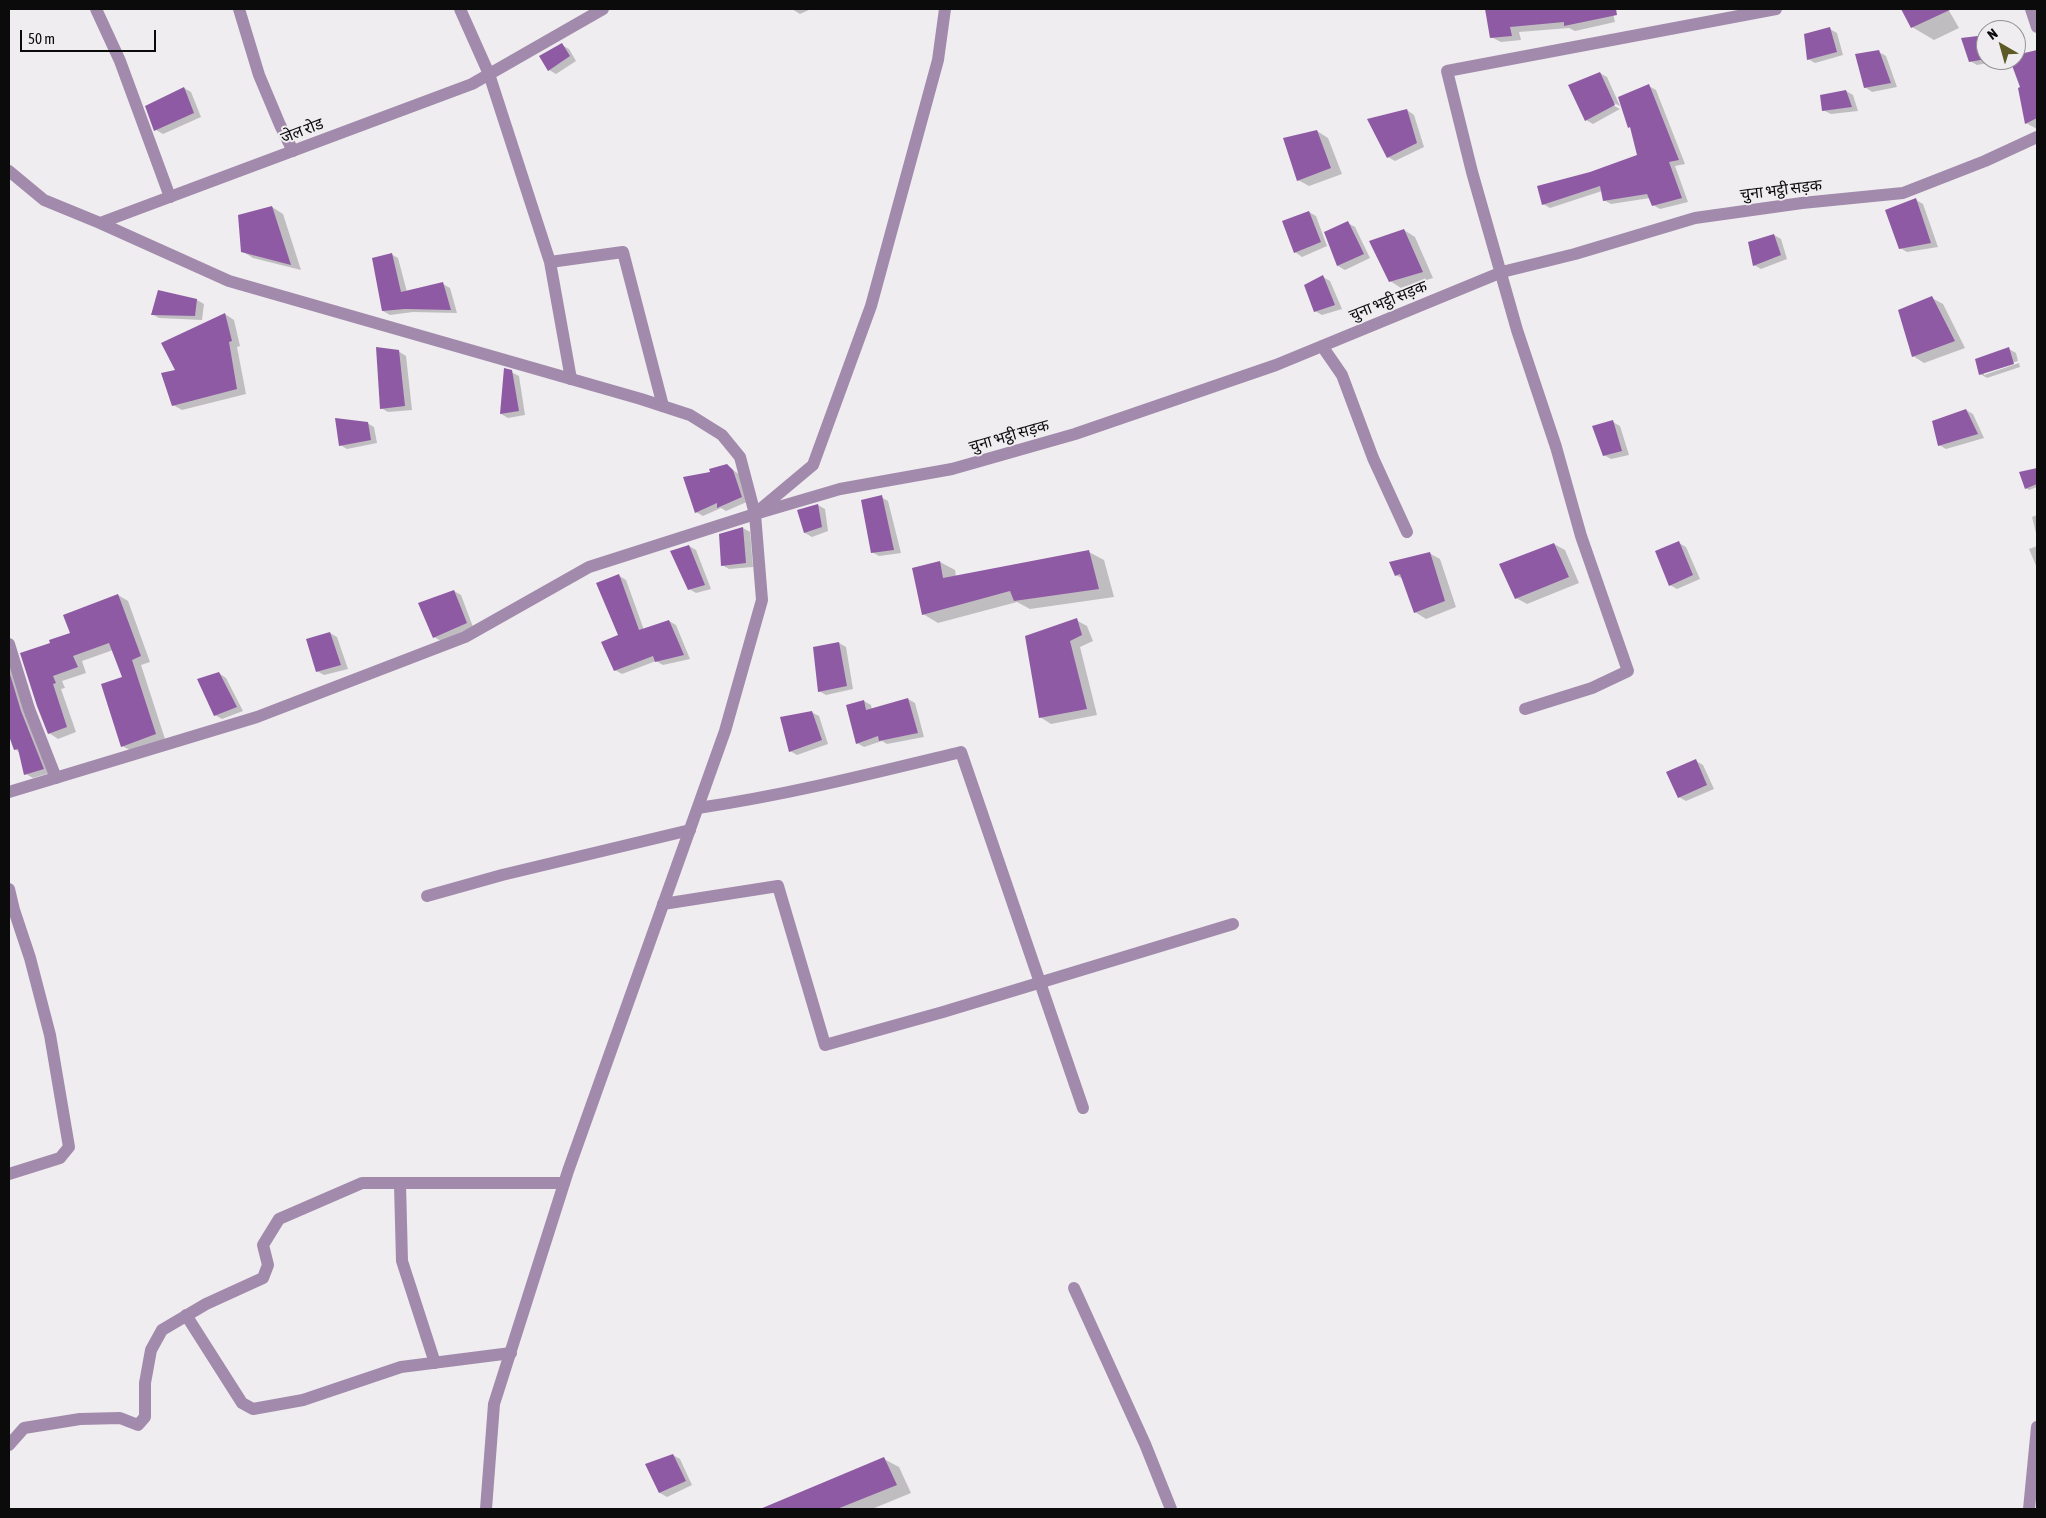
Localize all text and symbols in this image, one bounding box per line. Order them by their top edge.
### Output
scale bar [22,20,159,52]
north arrow [1976,20,2026,70]
text: N [1984,25,2001,43]
text: 50 m [28,30,55,47]
street label: जेल रोड [278,114,326,148]
street label: चुना भट्ठी सड़क [1739,175,1823,205]
street label: चुना भट्ठी सड़क [1346,277,1430,325]
street label: चुना भट्ठी सड़क [967,415,1051,457]

